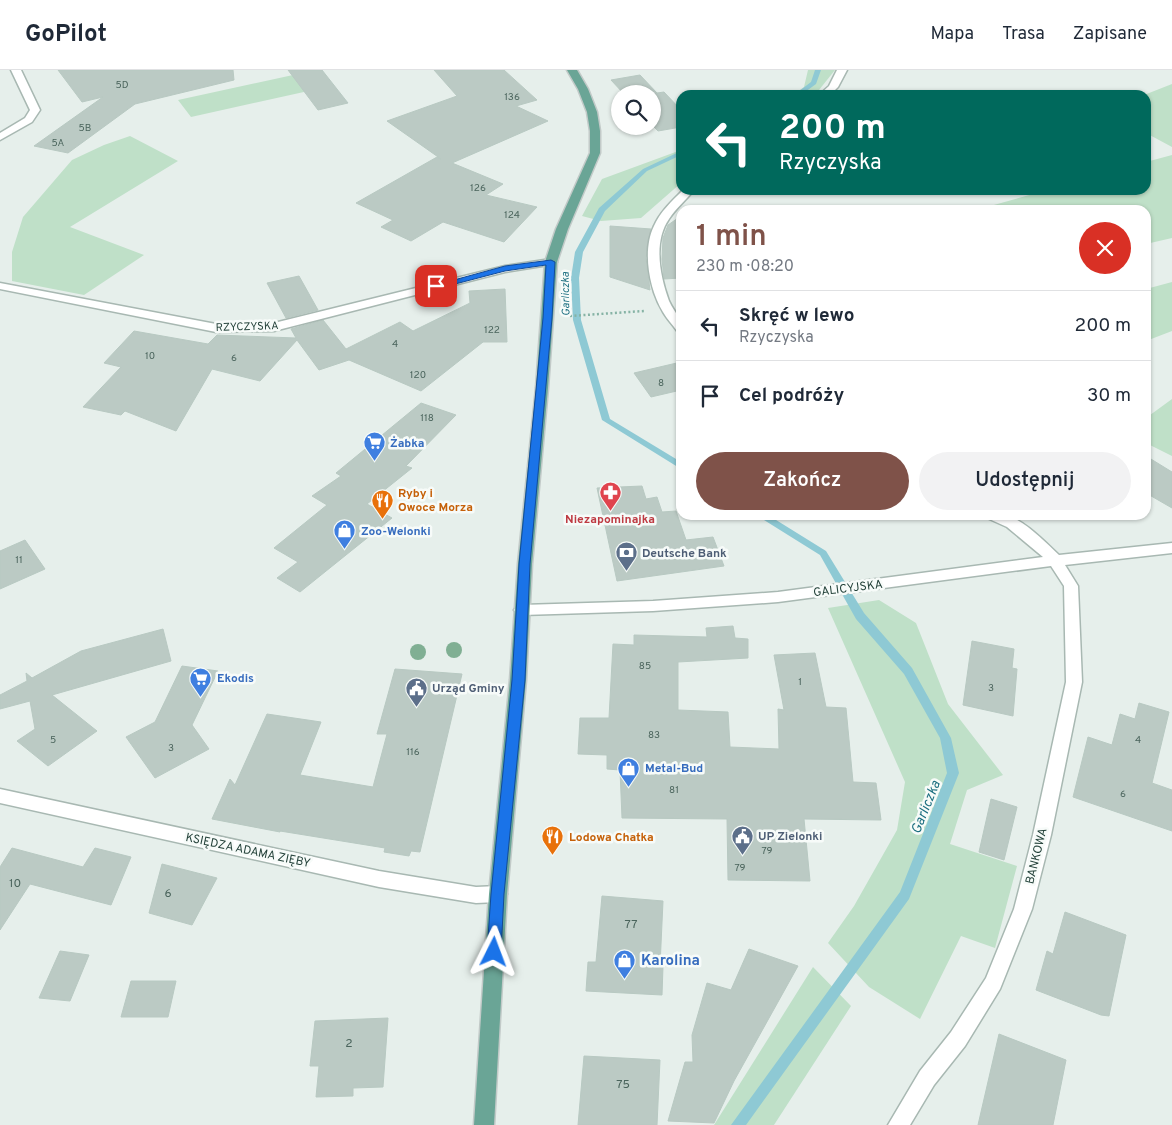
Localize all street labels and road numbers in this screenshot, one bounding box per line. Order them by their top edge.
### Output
street label: RZYCZYSKA [215,319,279,335]
street label: GALICYJSKA [813,577,884,601]
street label: BANKOWA [1022,826,1052,886]
street label: KSIĘDZA ADAMA ZIĘBY [184,830,312,872]

